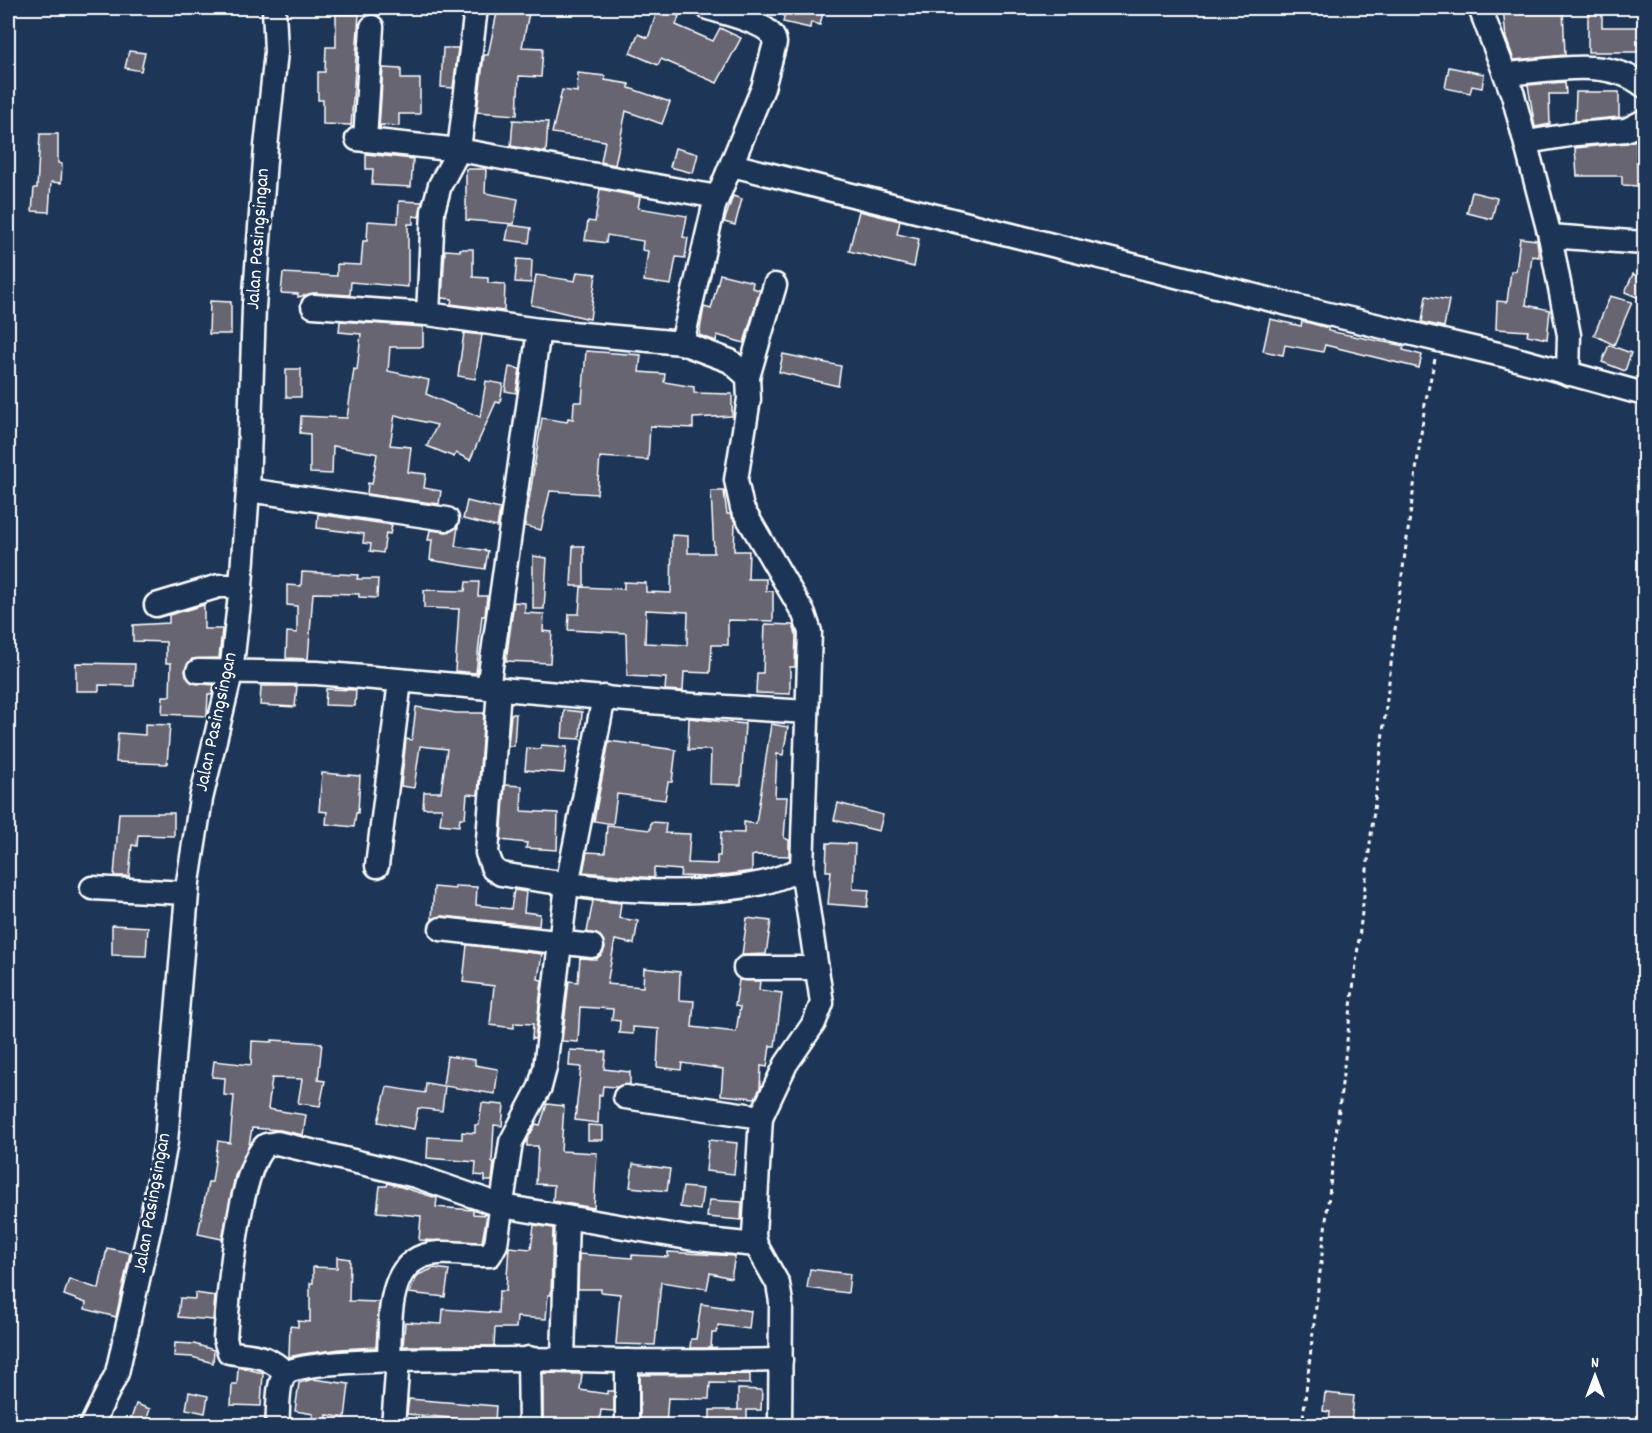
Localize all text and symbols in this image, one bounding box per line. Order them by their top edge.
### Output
street label: Jalan Pasingsingan [240,167,278,311]
street label: Jalan Pasingsingan [189,650,245,794]
street label: Jalan Pasingsingan [127,1131,179,1275]
north arrow [1565,1346,1625,1406]
text: N [1591,1352,1599,1375]

